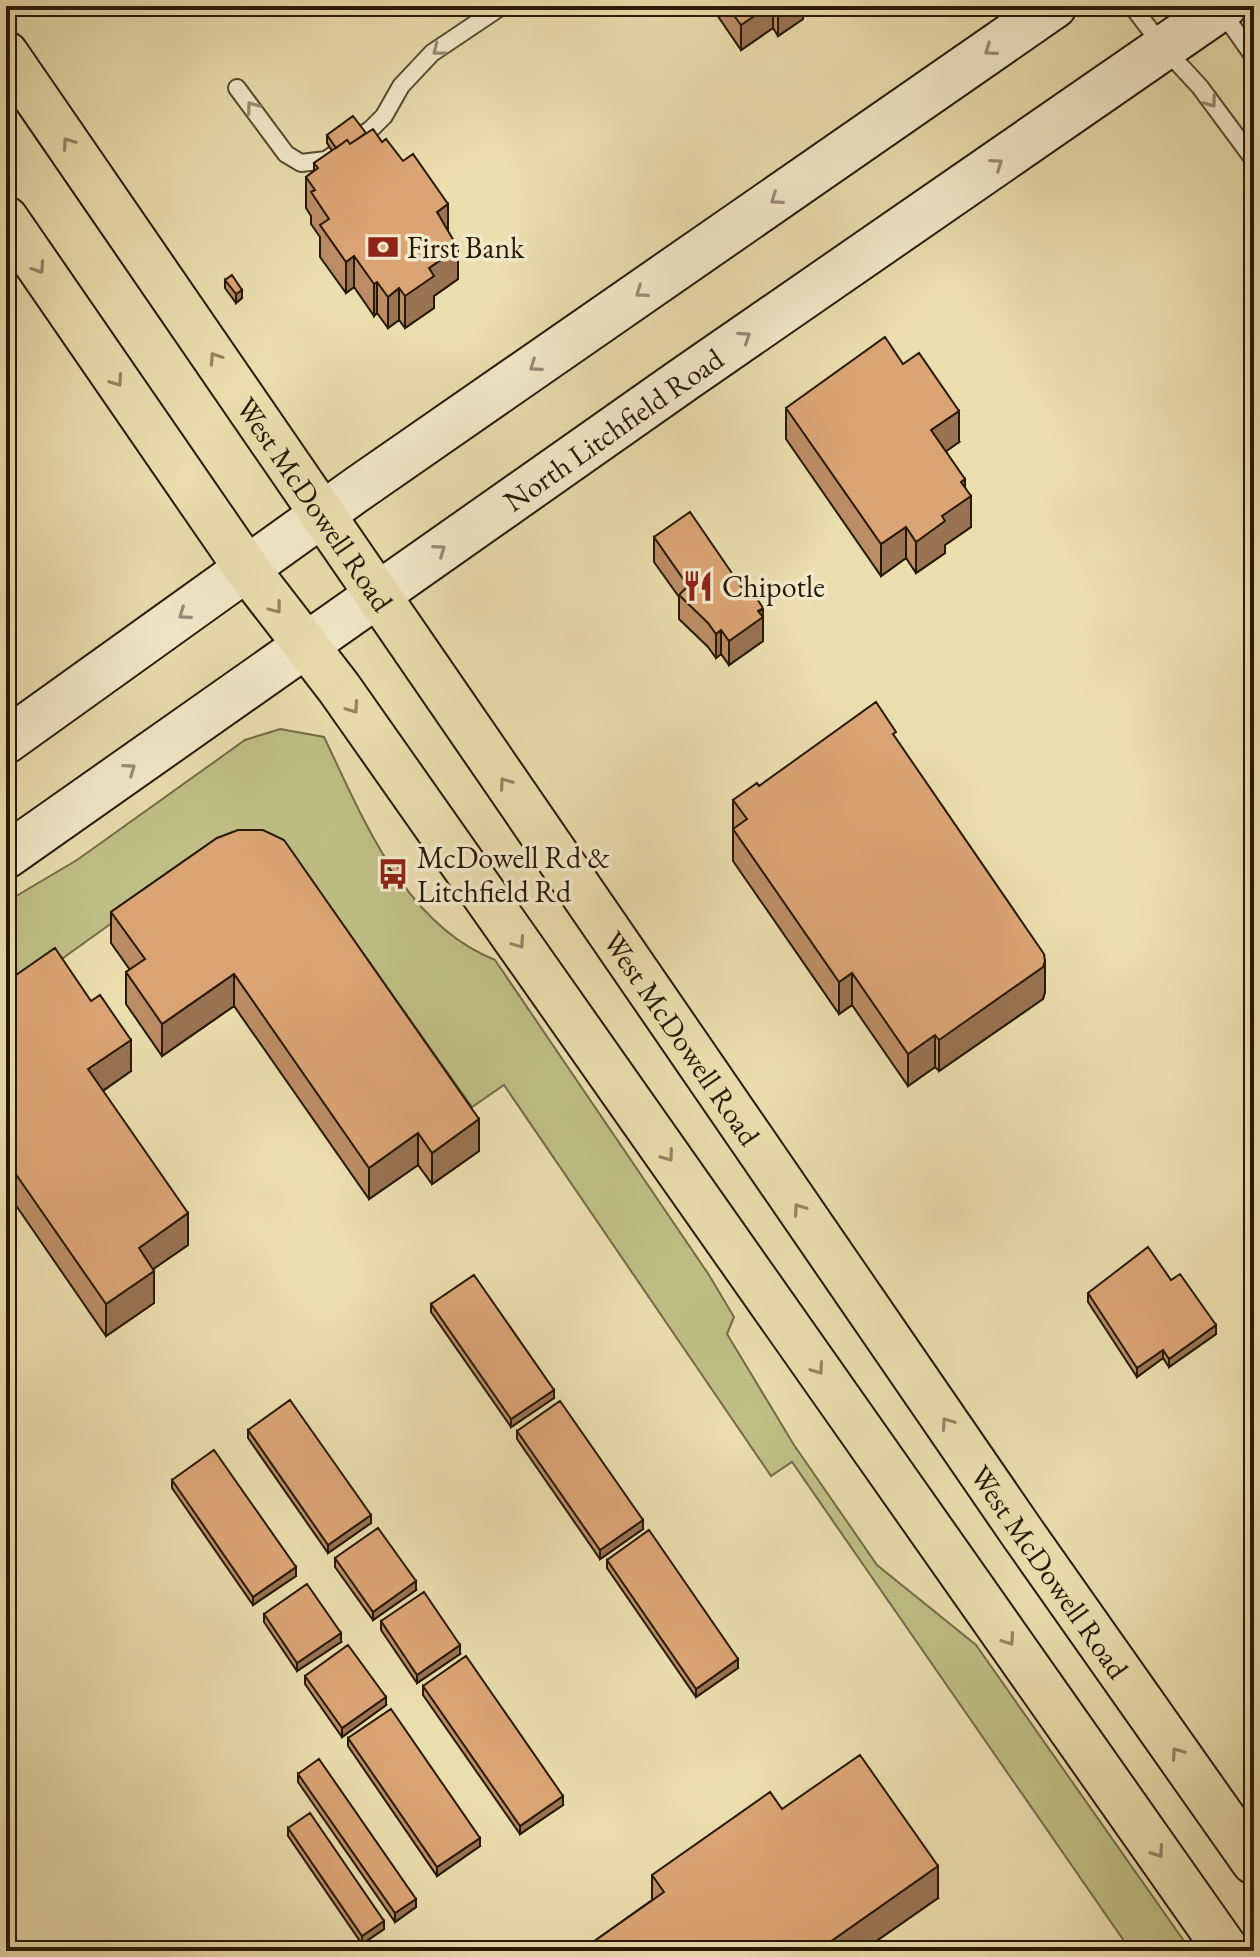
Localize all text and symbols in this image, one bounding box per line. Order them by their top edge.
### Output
one-way arrow [433,40,447,55]
one-way arrow [984,40,998,55]
one-way arrow [1201,93,1216,108]
one-way arrow [247,102,262,116]
one-way arrow [63,138,78,152]
one-way arrow [988,159,1002,174]
one-way arrow [771,189,785,204]
place label: First Bank [407,228,525,267]
bank icon: First Bank [366,230,400,264]
one-way arrow [29,259,44,273]
one-way arrow [636,282,650,297]
one-way arrow [737,332,751,347]
street label: North Litchfield Road [495,338,731,520]
one-way arrow [210,352,225,366]
one-way arrow [529,356,543,371]
one-way arrow [107,372,122,386]
street label: West McDowell Road [228,389,403,619]
one-way arrow [432,545,446,560]
place label: Chipotle [722,567,825,606]
restaurant icon: Chipotle [681,569,715,603]
one-way arrow [267,599,281,613]
one-way arrow [178,605,192,619]
one-way arrow [343,699,358,713]
one-way arrow [121,764,135,779]
one-way arrow [500,777,515,791]
place label: McDowell Rd & Litchfield Rd [417,838,610,911]
bus stop icon: McDowell Rd & Litchfield Rd [376,857,410,891]
street label: West McDowell Road [595,923,770,1154]
one-way arrow [509,935,524,949]
one-way arrow [658,1147,673,1162]
one-way arrow [794,1204,809,1218]
one-way arrow [808,1360,823,1374]
one-way arrow [942,1418,957,1432]
street label: West McDowell Road [962,1457,1139,1687]
one-way arrow [999,1631,1014,1645]
one-way arrow [1172,1747,1187,1761]
one-way arrow [1148,1844,1163,1858]

